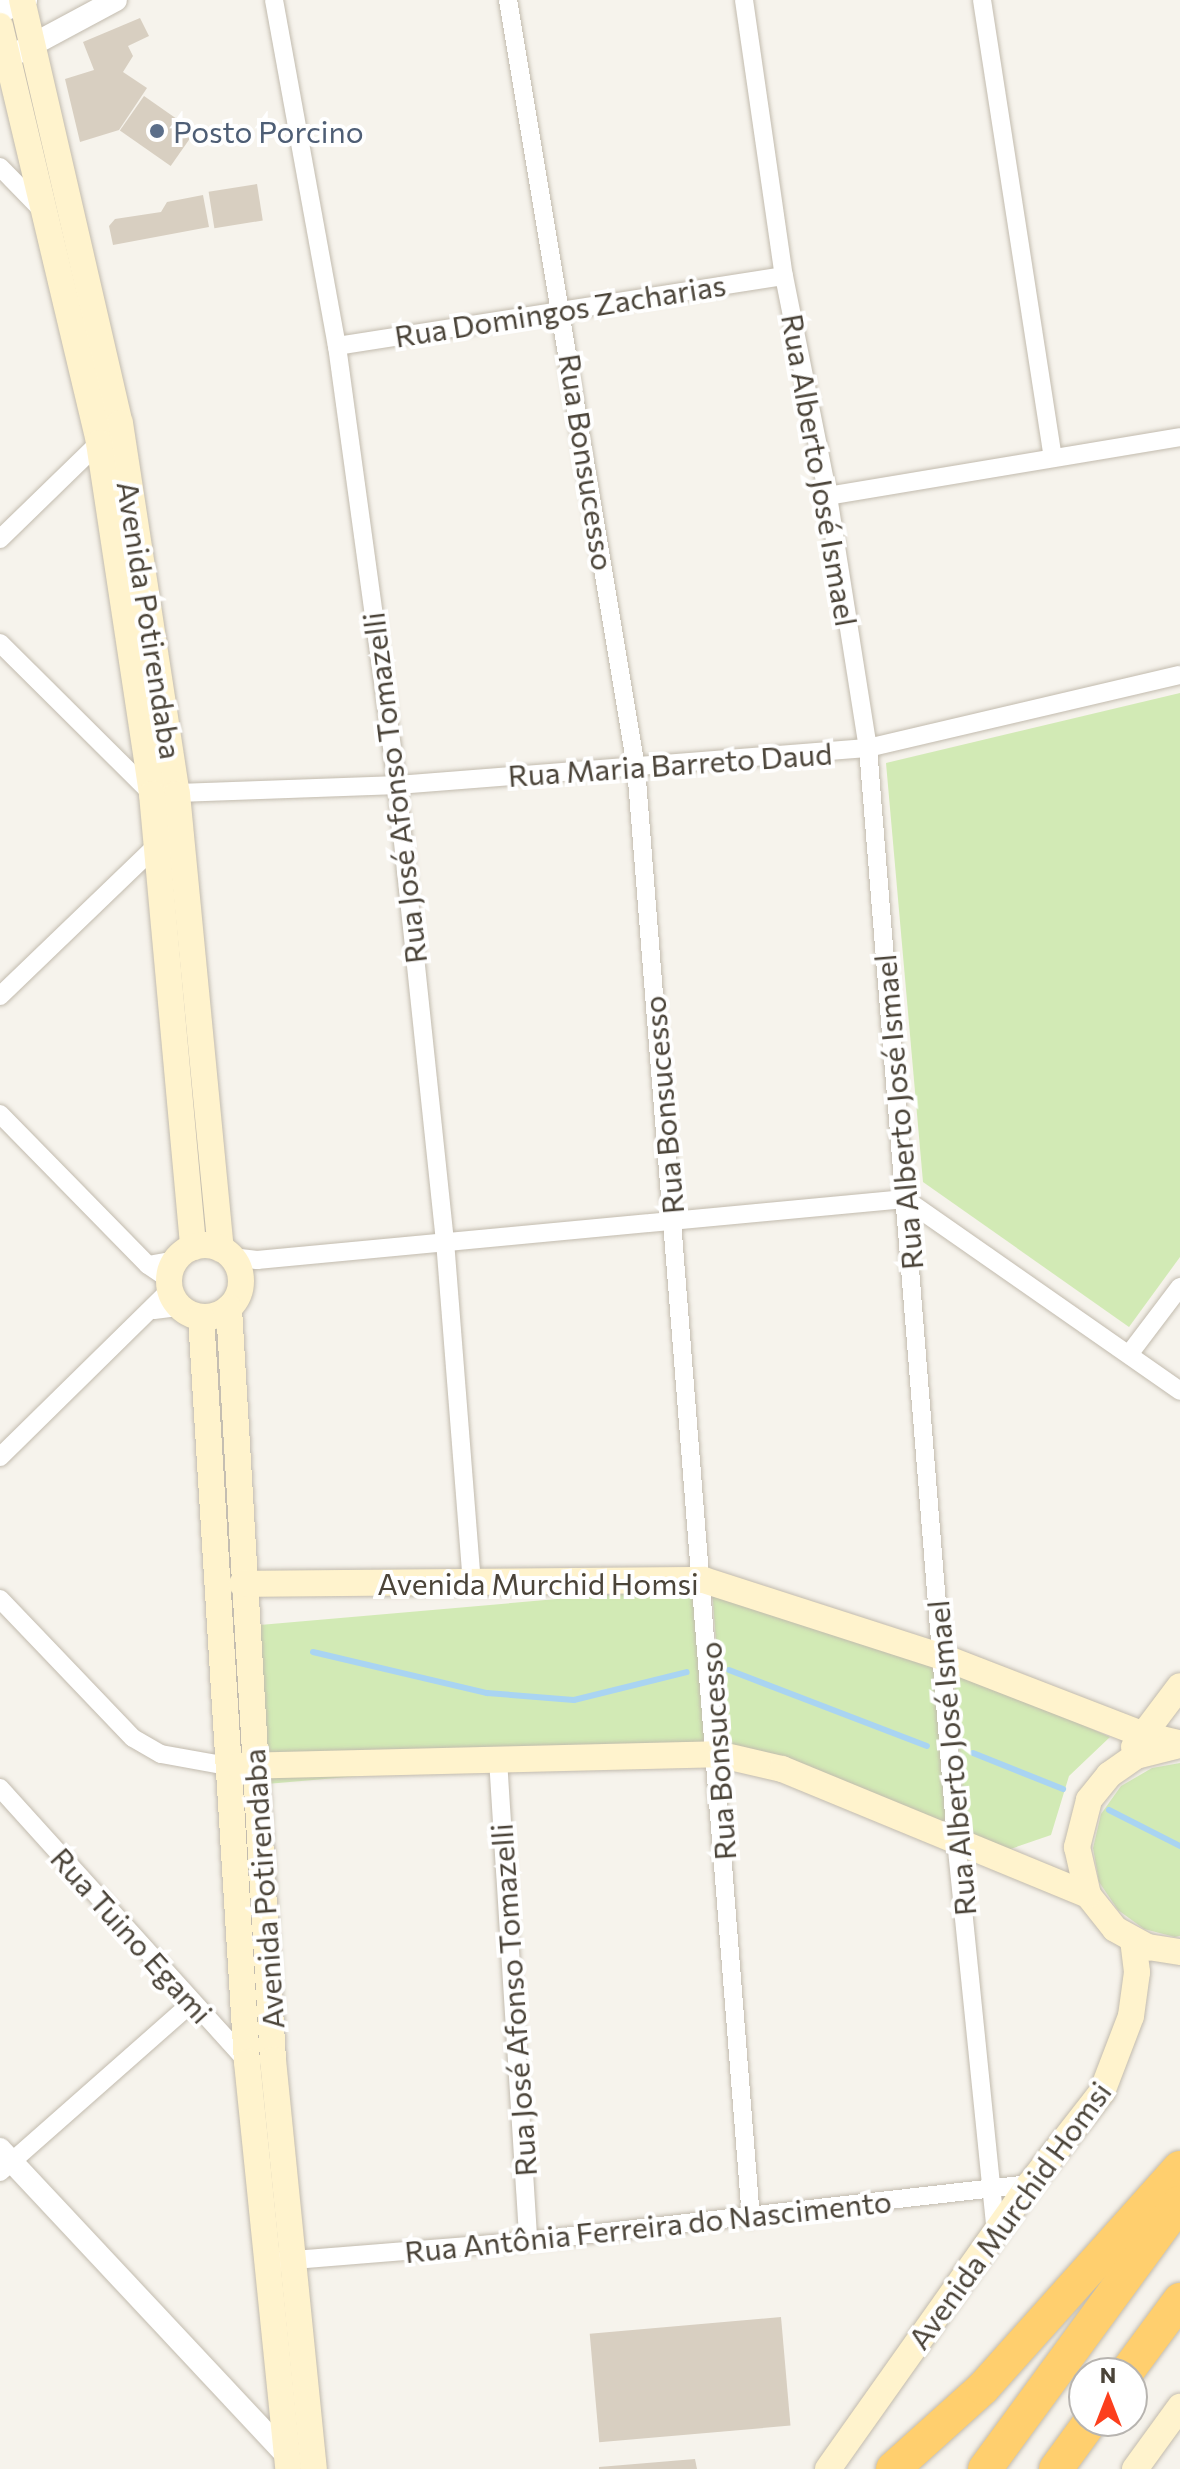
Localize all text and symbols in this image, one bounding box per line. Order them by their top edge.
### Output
place label: Posto Porcino [173,113,364,149]
marker: Posto Porcino [148,122,166,140]
street label: Rua Domingos Zacharias [392,266,728,354]
street label: Rua Alberto José Ismael [775,311,865,629]
street label: Rua Bonsucesso [552,351,622,573]
street label: Avenida Potirendaba [110,478,190,762]
street label: Rua José Afonso Tomazelli [355,610,433,966]
street label: Rua Maria Barreto Daud [507,735,833,793]
street label: Rua Alberto José Ismael [866,953,930,1271]
street label: Rua Bonsucesso [636,994,690,1216]
street label: Avenida Murchid Homsi [377,1565,699,1601]
street label: Rua Alberto José Ismael [919,1599,983,1917]
street label: Rua Bonsucesso [691,1641,743,1861]
street label: Avenida Potirendaba [235,1748,291,2030]
street label: Rua José Afonso Tomazelli [483,1822,543,2178]
street label: Rua Tuino Egami [44,1840,220,2030]
street label: Avenida Murchid Homsi [900,2074,1118,2356]
street label: Rua Antônia Ferreira do Nascimento [403,2183,893,2269]
north arrow [1068,2357,1148,2437]
text: N [1100,2361,1116,2388]

